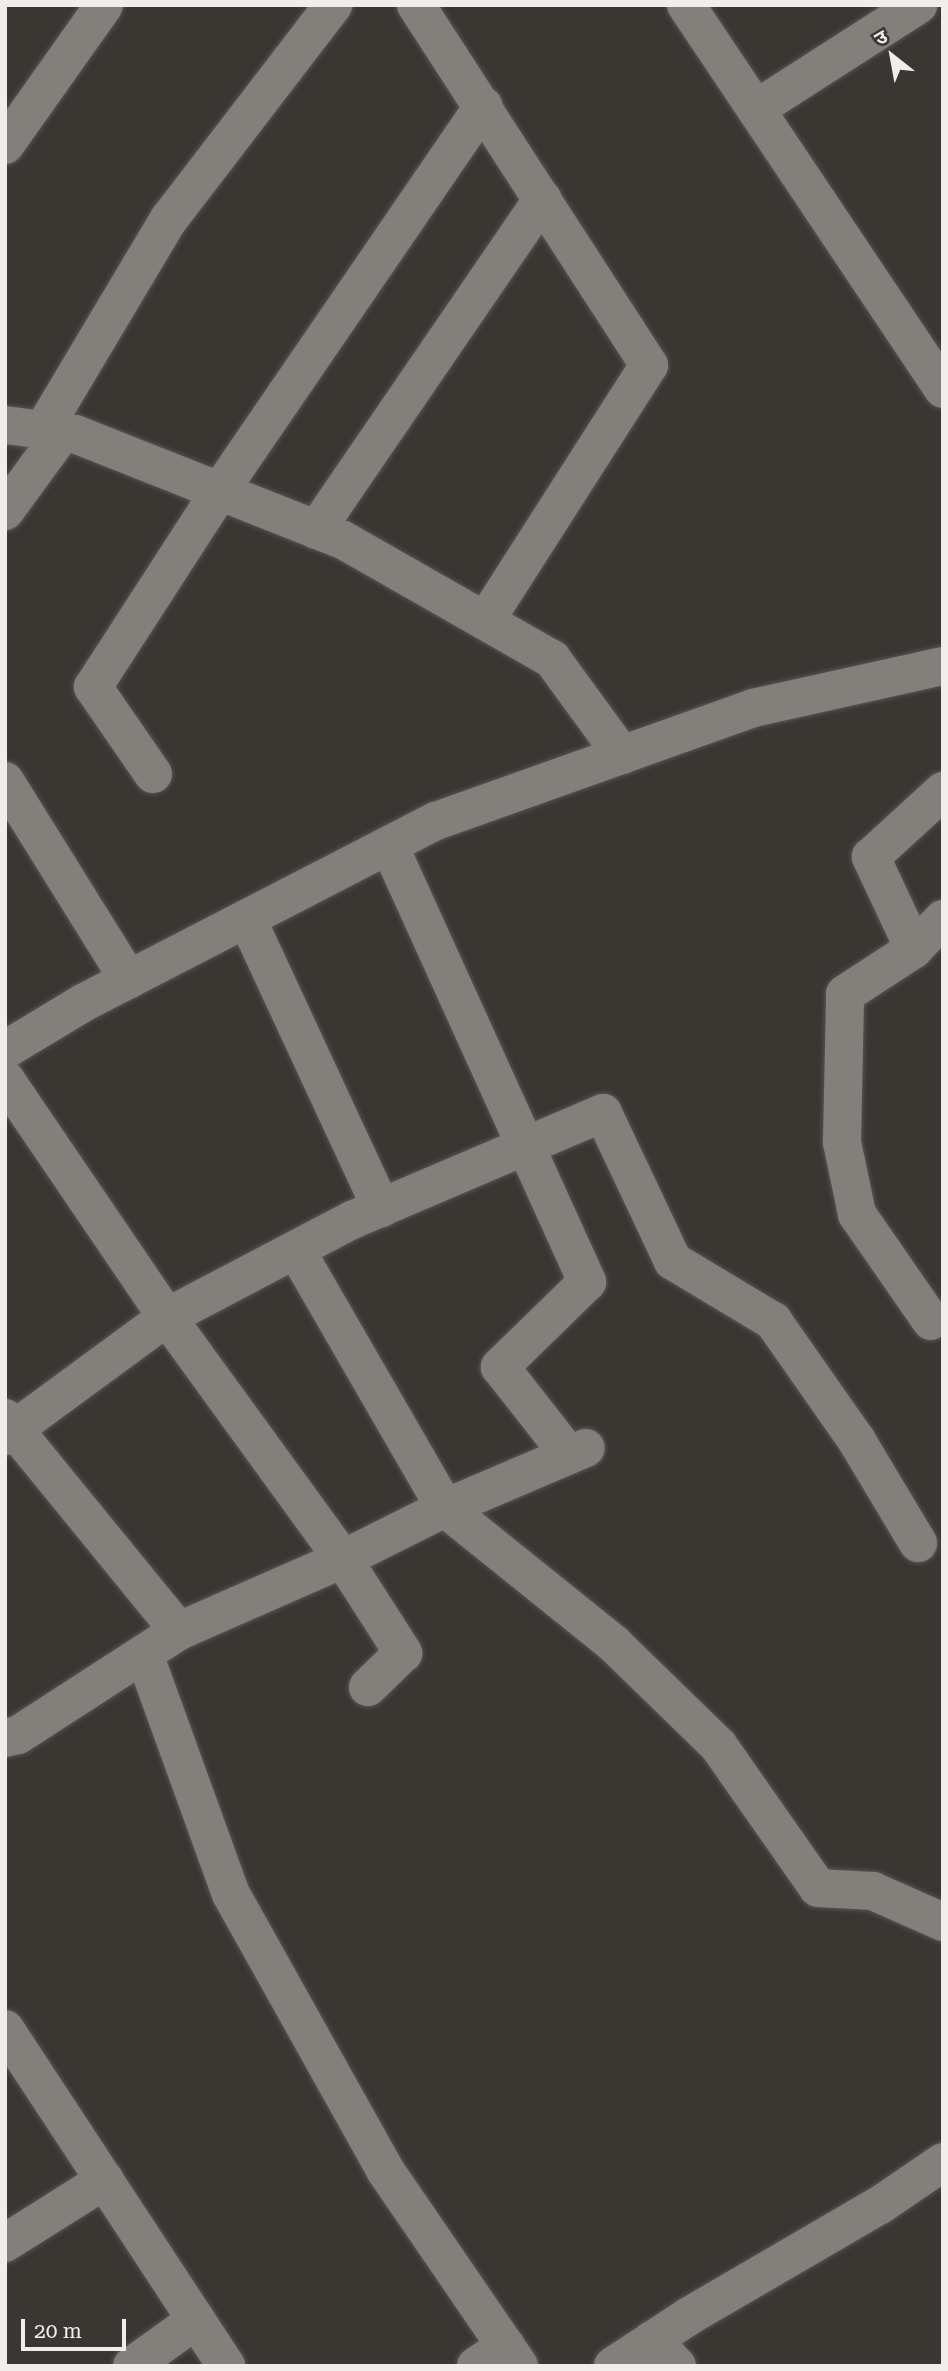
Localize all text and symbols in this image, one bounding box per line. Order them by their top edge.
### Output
north arrow [857,21,927,91]
text: उ [870,25,892,50]
scale bar [24,2304,130,2348]
text: 20 m [34,2319,82,2343]

